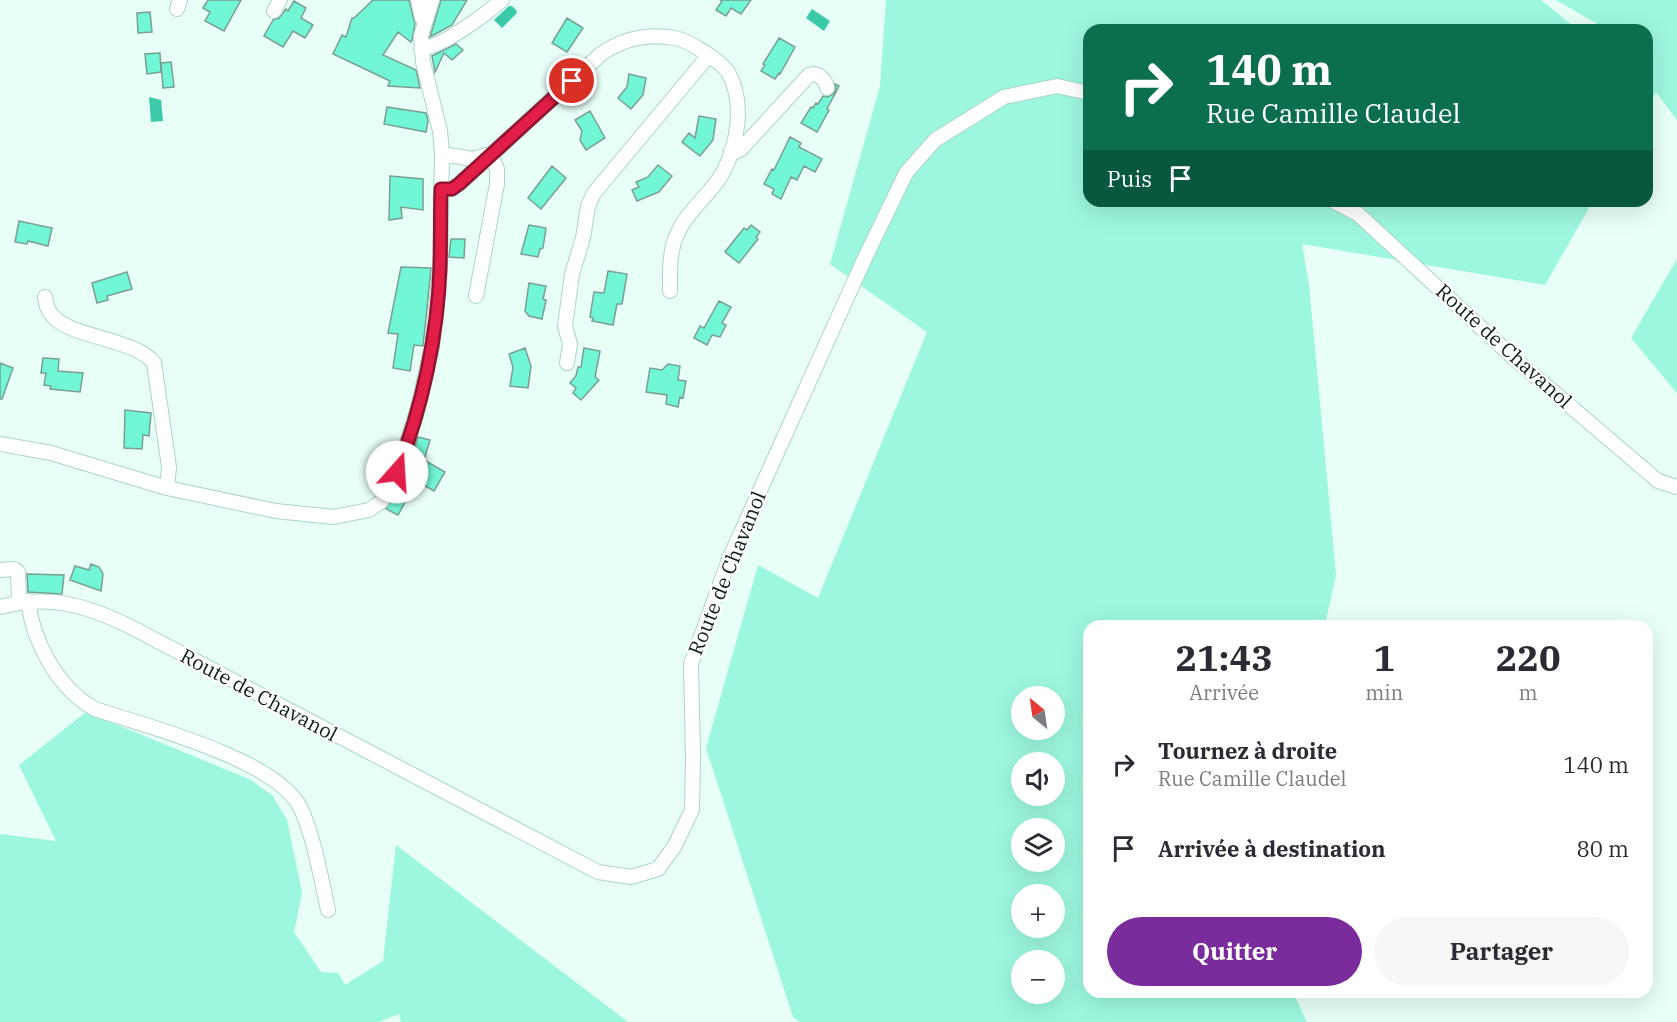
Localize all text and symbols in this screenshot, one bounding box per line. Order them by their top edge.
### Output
text: 140 m [1206,42,1332,97]
icon: right [1107,48,1185,126]
pin [546,55,597,106]
icon: arrive [555,64,588,97]
text: Rue Camille Claudel [1206,95,1461,130]
icon: arrive [1164,162,1197,195]
text: Puis [1107,164,1152,193]
street label: Route de Chavanol [1431,277,1578,414]
position arrow [365,440,429,504]
street label: Route de Chavanol [681,487,772,659]
text: 21:43 [1175,634,1273,681]
text: 1 [1373,634,1395,681]
text: 220 [1496,634,1561,681]
street label: Route de Chavanol [176,642,343,747]
text: Arrivée [1189,679,1259,706]
text: min [1365,679,1403,706]
text: m [1519,679,1538,706]
north arrow [1011,686,1065,740]
map controls [1011,686,1065,1004]
text: Tournez à droite [1158,736,1337,765]
icon: right [1107,748,1140,781]
text: 140 m [1563,750,1629,779]
button: sound [1011,752,1065,806]
text: Rue Camille Claudel [1158,765,1347,792]
button: layers [1011,818,1065,872]
icon: arrive [1107,832,1140,865]
text: Arrivée à destination [1158,834,1386,863]
text: 80 m [1577,834,1629,863]
button: + [1011,884,1065,938]
button: Quitter [1107,917,1362,986]
button: Partager [1374,917,1629,986]
button: − [1011,950,1065,1004]

